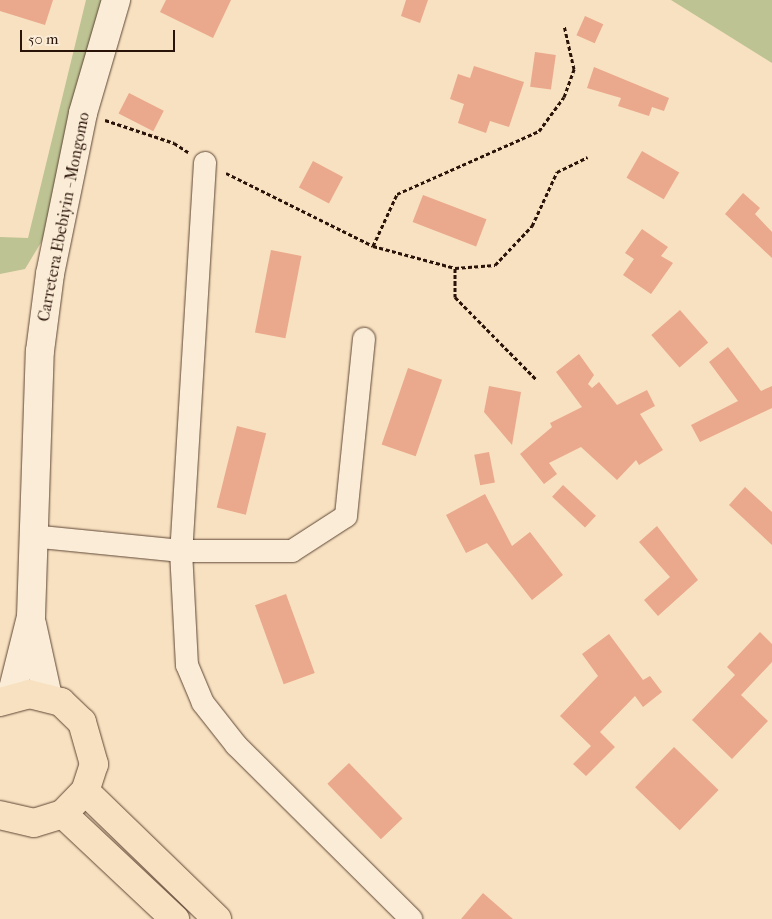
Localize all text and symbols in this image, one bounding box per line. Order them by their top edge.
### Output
scale bar [22,20,178,52]
text: 50 m [28,30,58,48]
street label: Carretera Ebebiyin - Mongomo [34,111,94,323]

